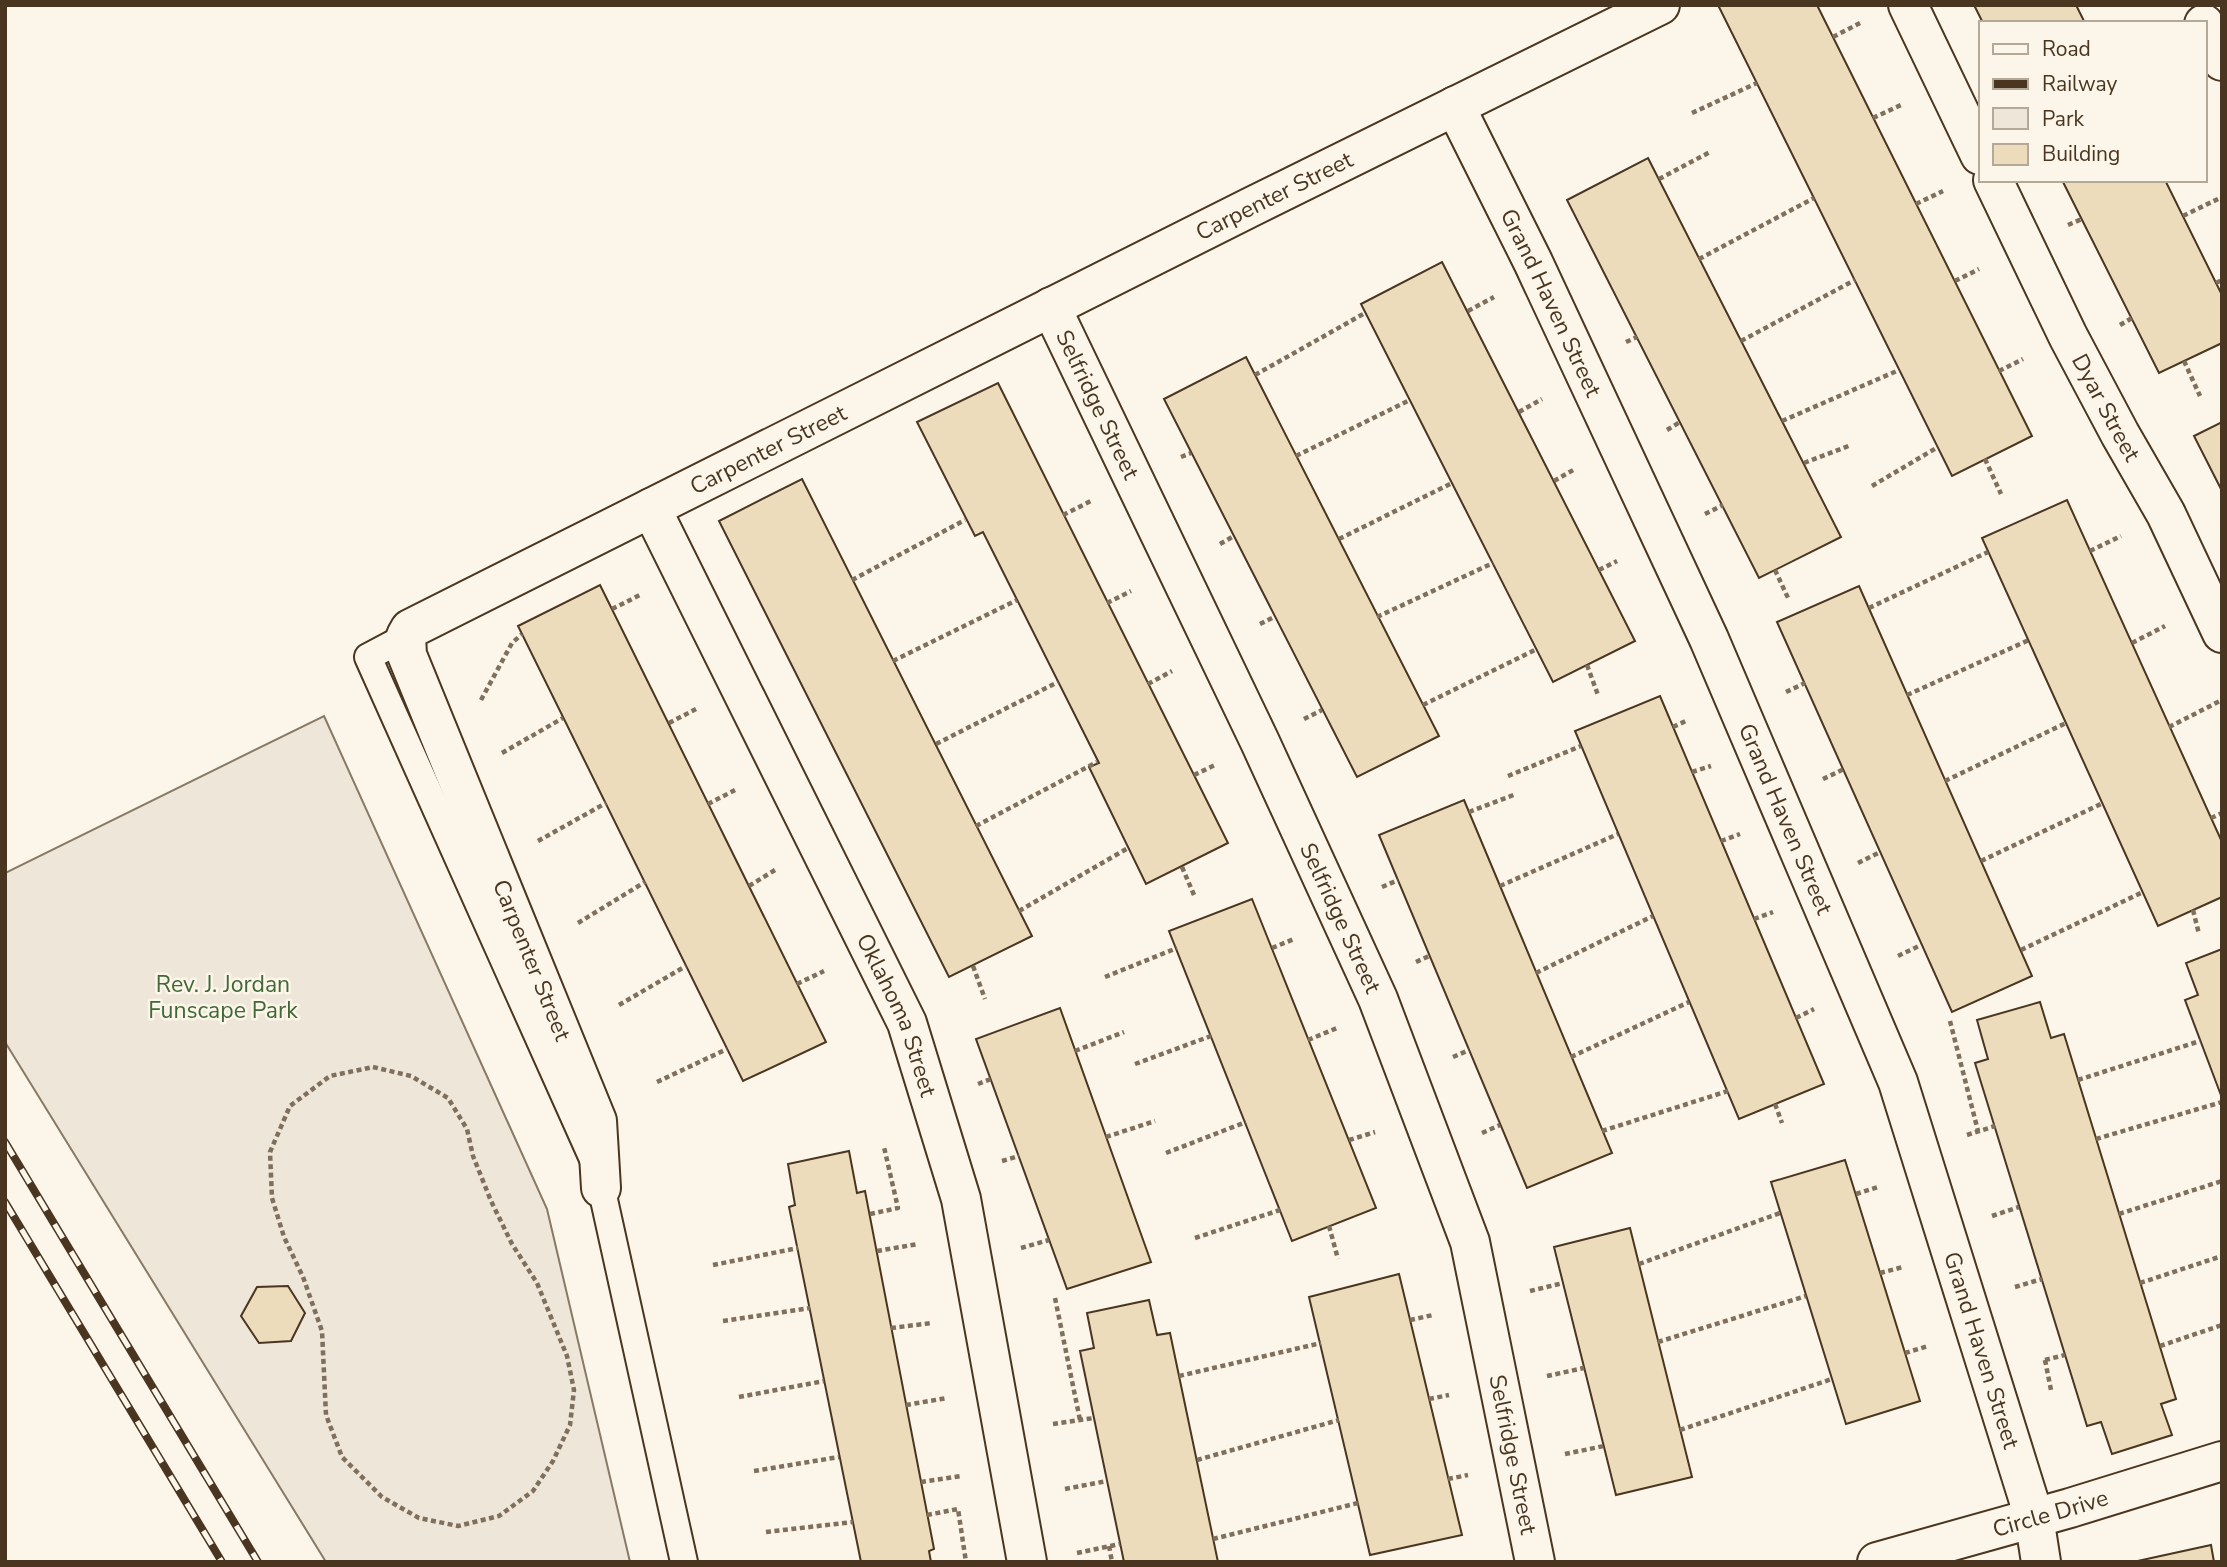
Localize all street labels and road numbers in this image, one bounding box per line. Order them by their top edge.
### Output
street label: Carpenter Street [1191,144,1359,248]
street label: Grand Haven Street [1493,204,1609,403]
street label: Selfridge Street [1048,325,1147,485]
street label: Dyar Street [2064,348,2148,468]
street label: Carpenter Street [685,397,853,502]
street label: Grand Haven Street [1731,719,1840,920]
street label: Selfridge Street [1292,838,1389,999]
street label: Carpenter Street [485,875,578,1046]
street label: Oklahoma Street [849,928,944,1101]
street label: Grand Haven Street [1936,1248,2027,1454]
street label: Selfridge Street [1481,1372,1544,1538]
street label: Circle Drive [1989,1482,2112,1545]

